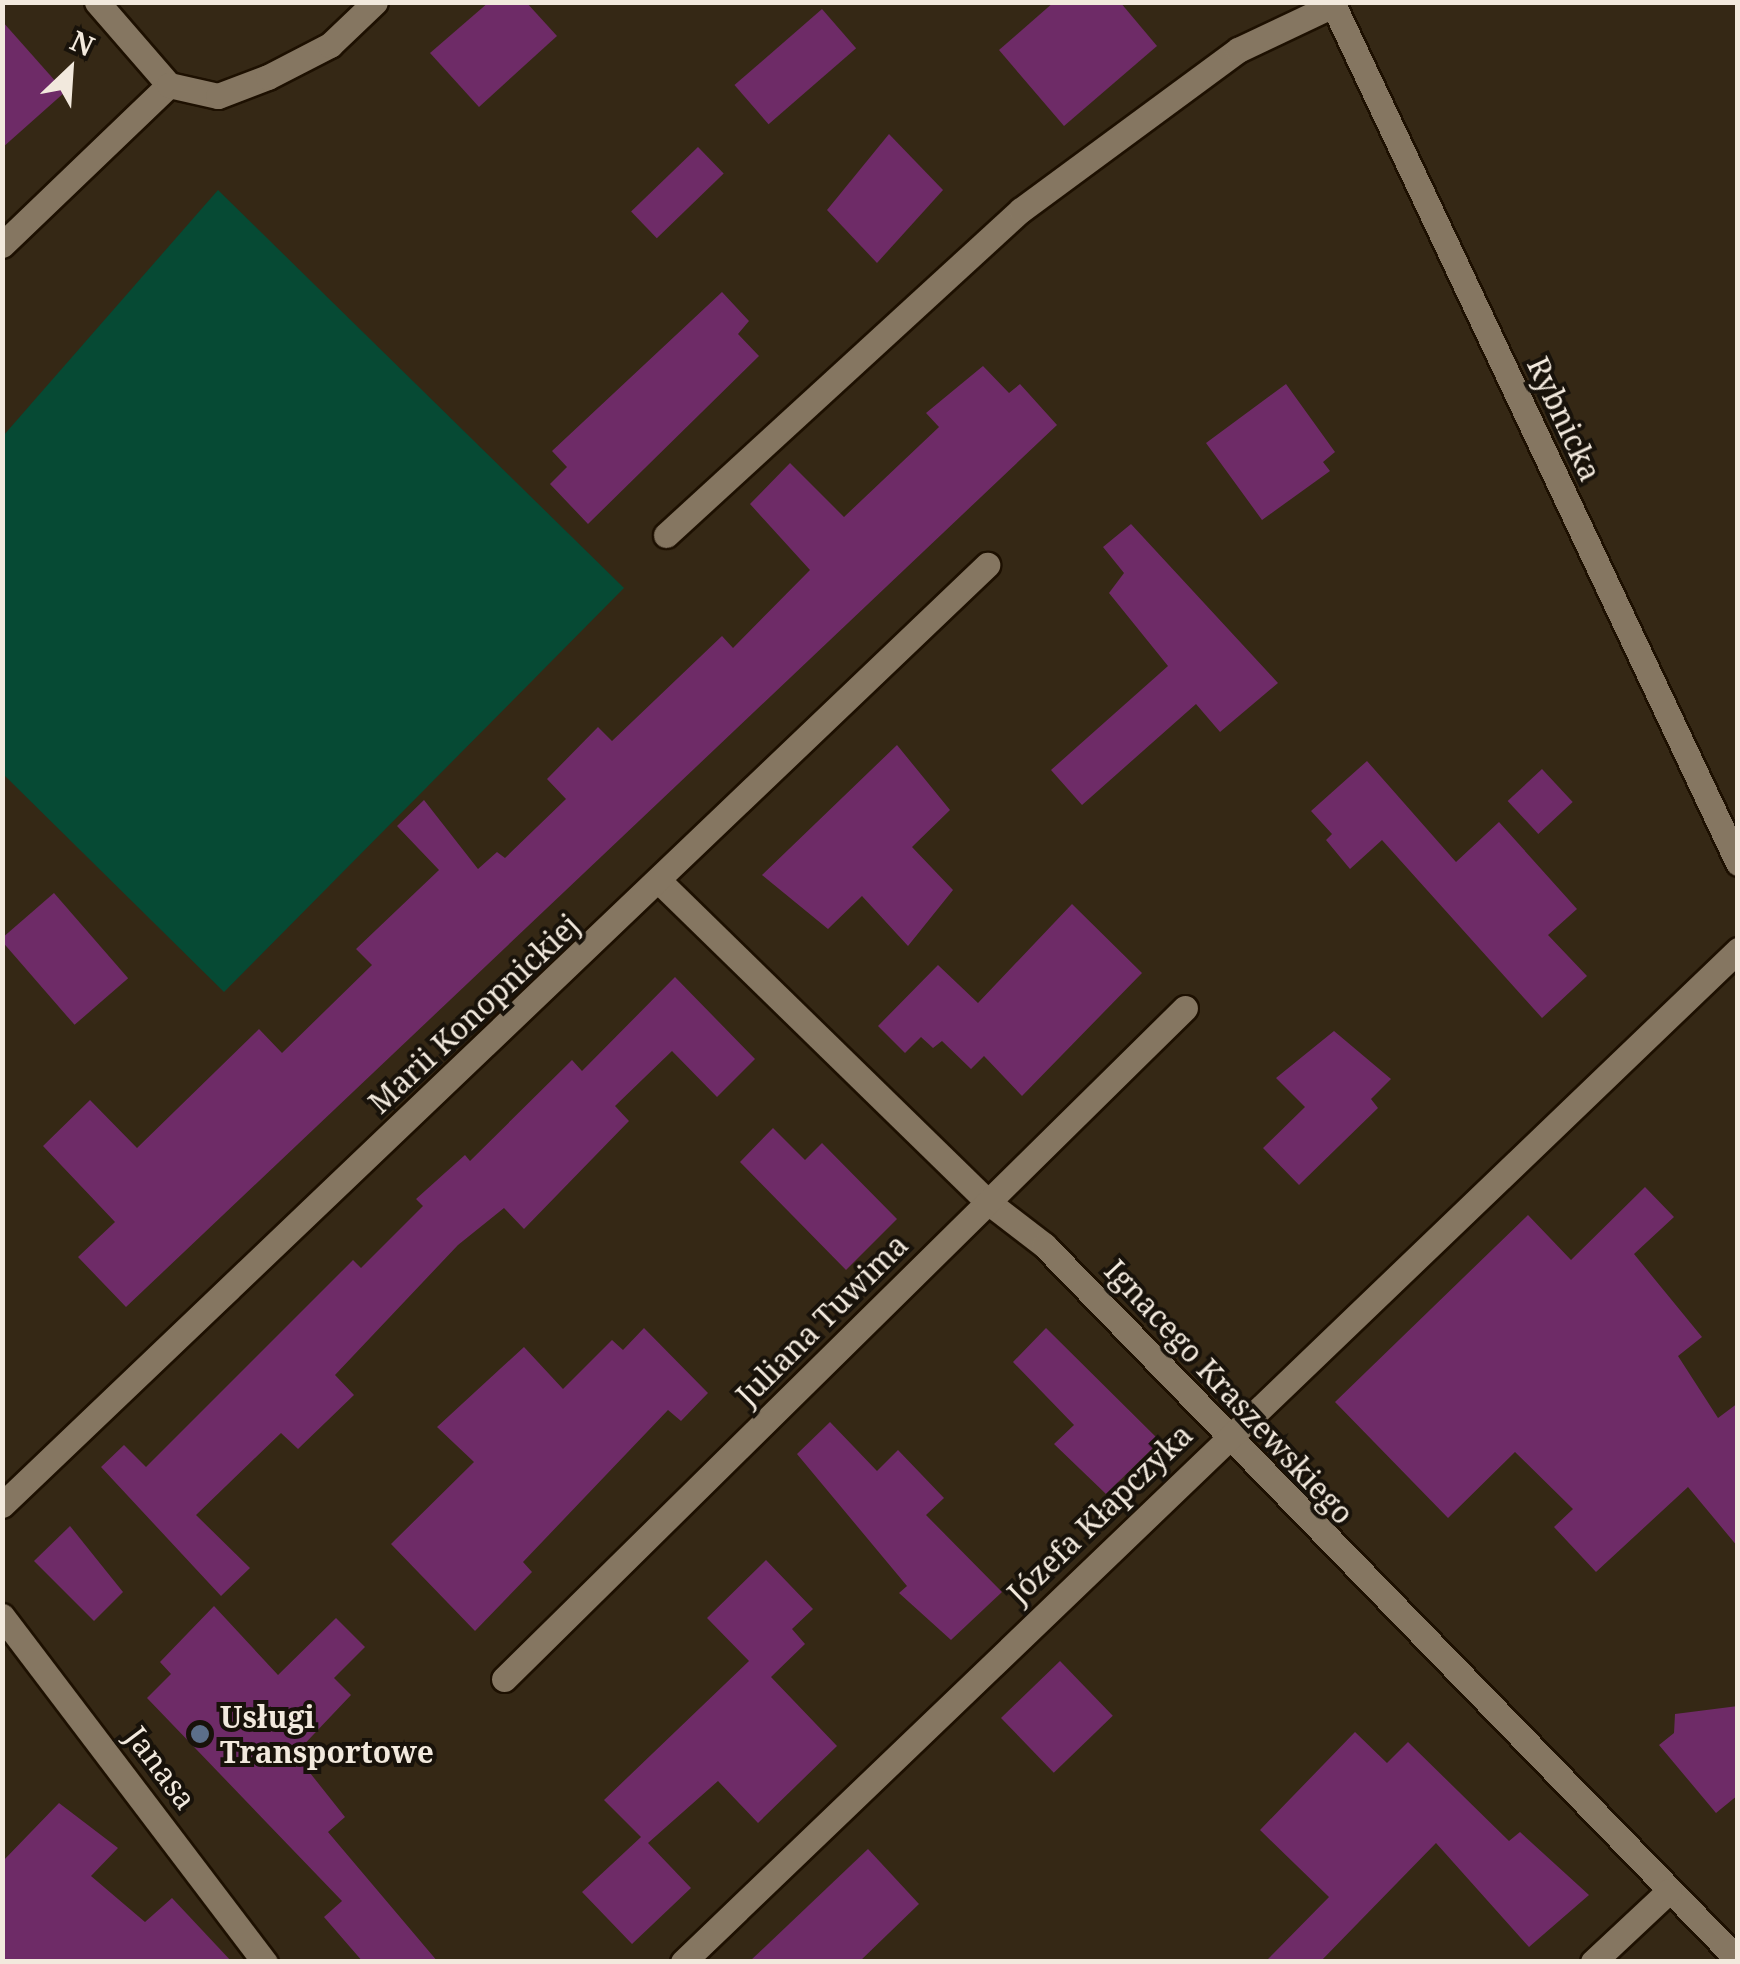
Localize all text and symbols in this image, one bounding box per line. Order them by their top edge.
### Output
north arrow [20,20,120,120]
text: N [65,21,101,65]
street label: Rybnicka [1520,351,1608,487]
street label: Marii Konopnickiej [361,907,587,1121]
street label: Juliana Tuwima [729,1227,915,1413]
street label: Ignacego Kraszewskiego [1097,1253,1361,1531]
street label: Józefa Kłapczyka [1000,1417,1200,1611]
place label: Usługi Transportowe [220,1699,434,1770]
street label: Janasa [118,1720,204,1816]
marker: Usługi Transportowe [189,1723,211,1745]

